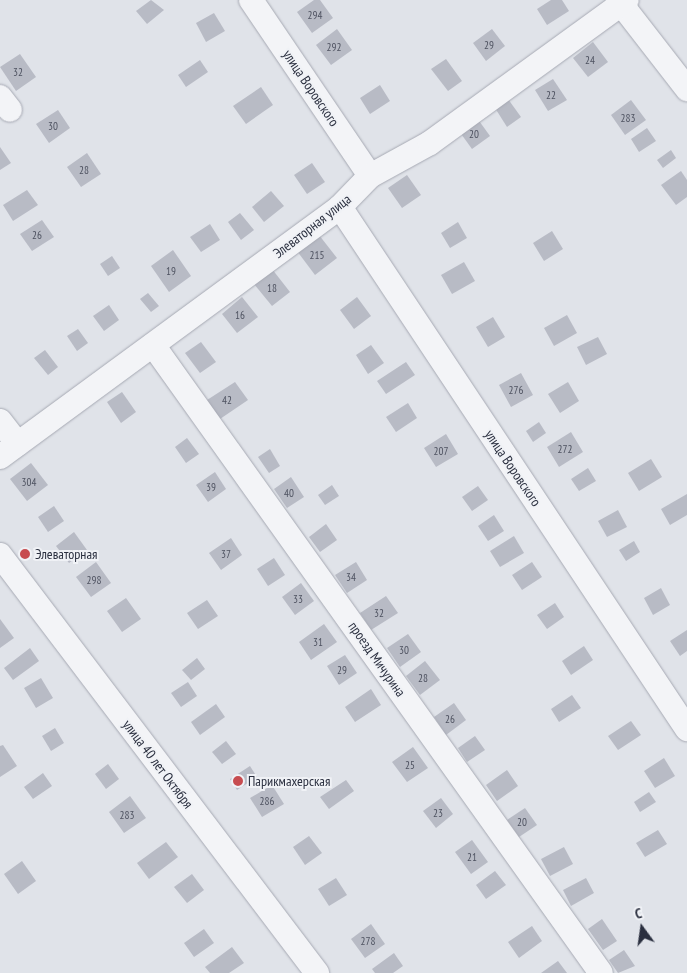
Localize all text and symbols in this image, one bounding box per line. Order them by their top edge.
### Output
house number: 294 [308,8,322,22]
house number: 29 [484,38,494,52]
house number: 292 [327,40,341,54]
street label: улица Воровского [279,47,343,129]
house number: 24 [585,53,595,67]
house number: 32 [13,65,23,79]
house number: 22 [546,88,556,102]
house number: 283 [621,111,635,125]
house number: 30 [48,119,58,133]
house number: 20 [469,127,479,141]
house number: 28 [79,163,89,177]
street label: Элеваторная улица [270,190,354,262]
house number: 26 [32,228,42,242]
house number: 215 [310,248,324,262]
house number: 19 [166,264,176,278]
house number: 18 [267,281,277,295]
house number: 16 [235,308,245,322]
house number: 276 [509,383,523,397]
house number: 42 [222,393,232,407]
street label: улица Воровского [481,427,545,509]
house number: 272 [558,442,572,456]
house number: 207 [434,444,448,458]
house number: 304 [22,475,36,489]
house number: 39 [206,480,216,494]
house number: 40 [284,486,294,500]
place label: Элеваторная [35,546,97,562]
house number: 37 [221,547,231,561]
marker: Элеваторная [19,548,31,560]
house number: 34 [346,570,356,584]
house number: 298 [87,573,101,587]
house number: 33 [293,592,303,606]
house number: 32 [374,606,384,620]
street label: проезд Мичурина [345,618,409,700]
house number: 31 [313,635,323,649]
house number: 30 [399,643,409,657]
house number: 29 [337,663,347,677]
house number: 28 [418,671,428,685]
house number: 26 [445,712,455,726]
street label: улица 40 лет Октября [119,716,197,812]
house number: 25 [405,758,415,772]
place label: Парикмахерская [248,773,330,789]
marker: Парикмахерская [232,775,244,787]
house number: 286 [260,794,274,808]
house number: 23 [433,806,443,820]
house number: 283 [120,808,134,822]
house number: 20 [517,815,527,829]
house number: 21 [467,850,477,864]
north arrow [617,903,667,953]
text: С [633,904,644,923]
house number: 278 [361,934,375,948]

